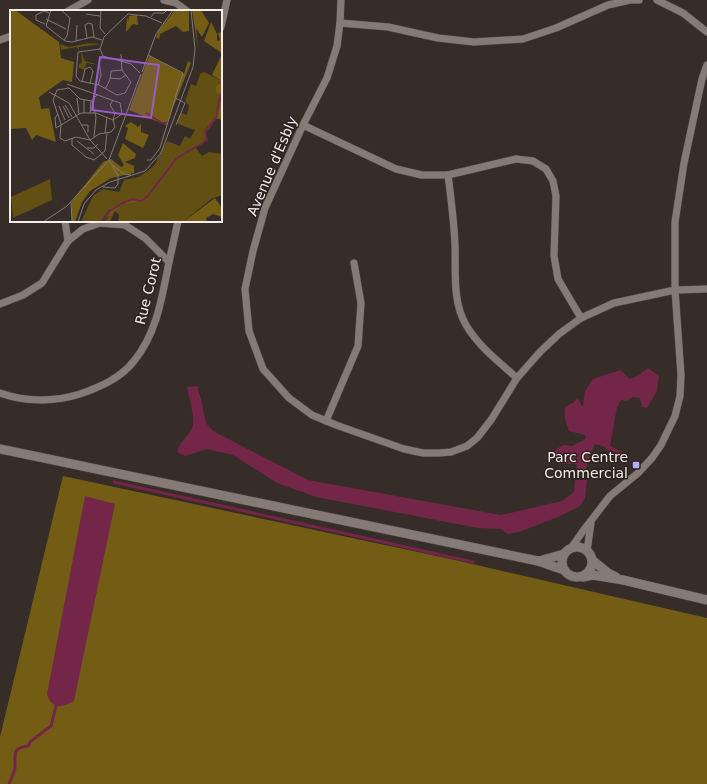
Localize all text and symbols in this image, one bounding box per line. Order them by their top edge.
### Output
inset map [10,10,222,222]
street label: Avenue d'Esbly [244,114,300,218]
street label: Rue Corot [132,255,164,326]
place label: Parc Centre Commercial [544,449,628,481]
marker: Parc Centre Commercial [631,460,641,470]

